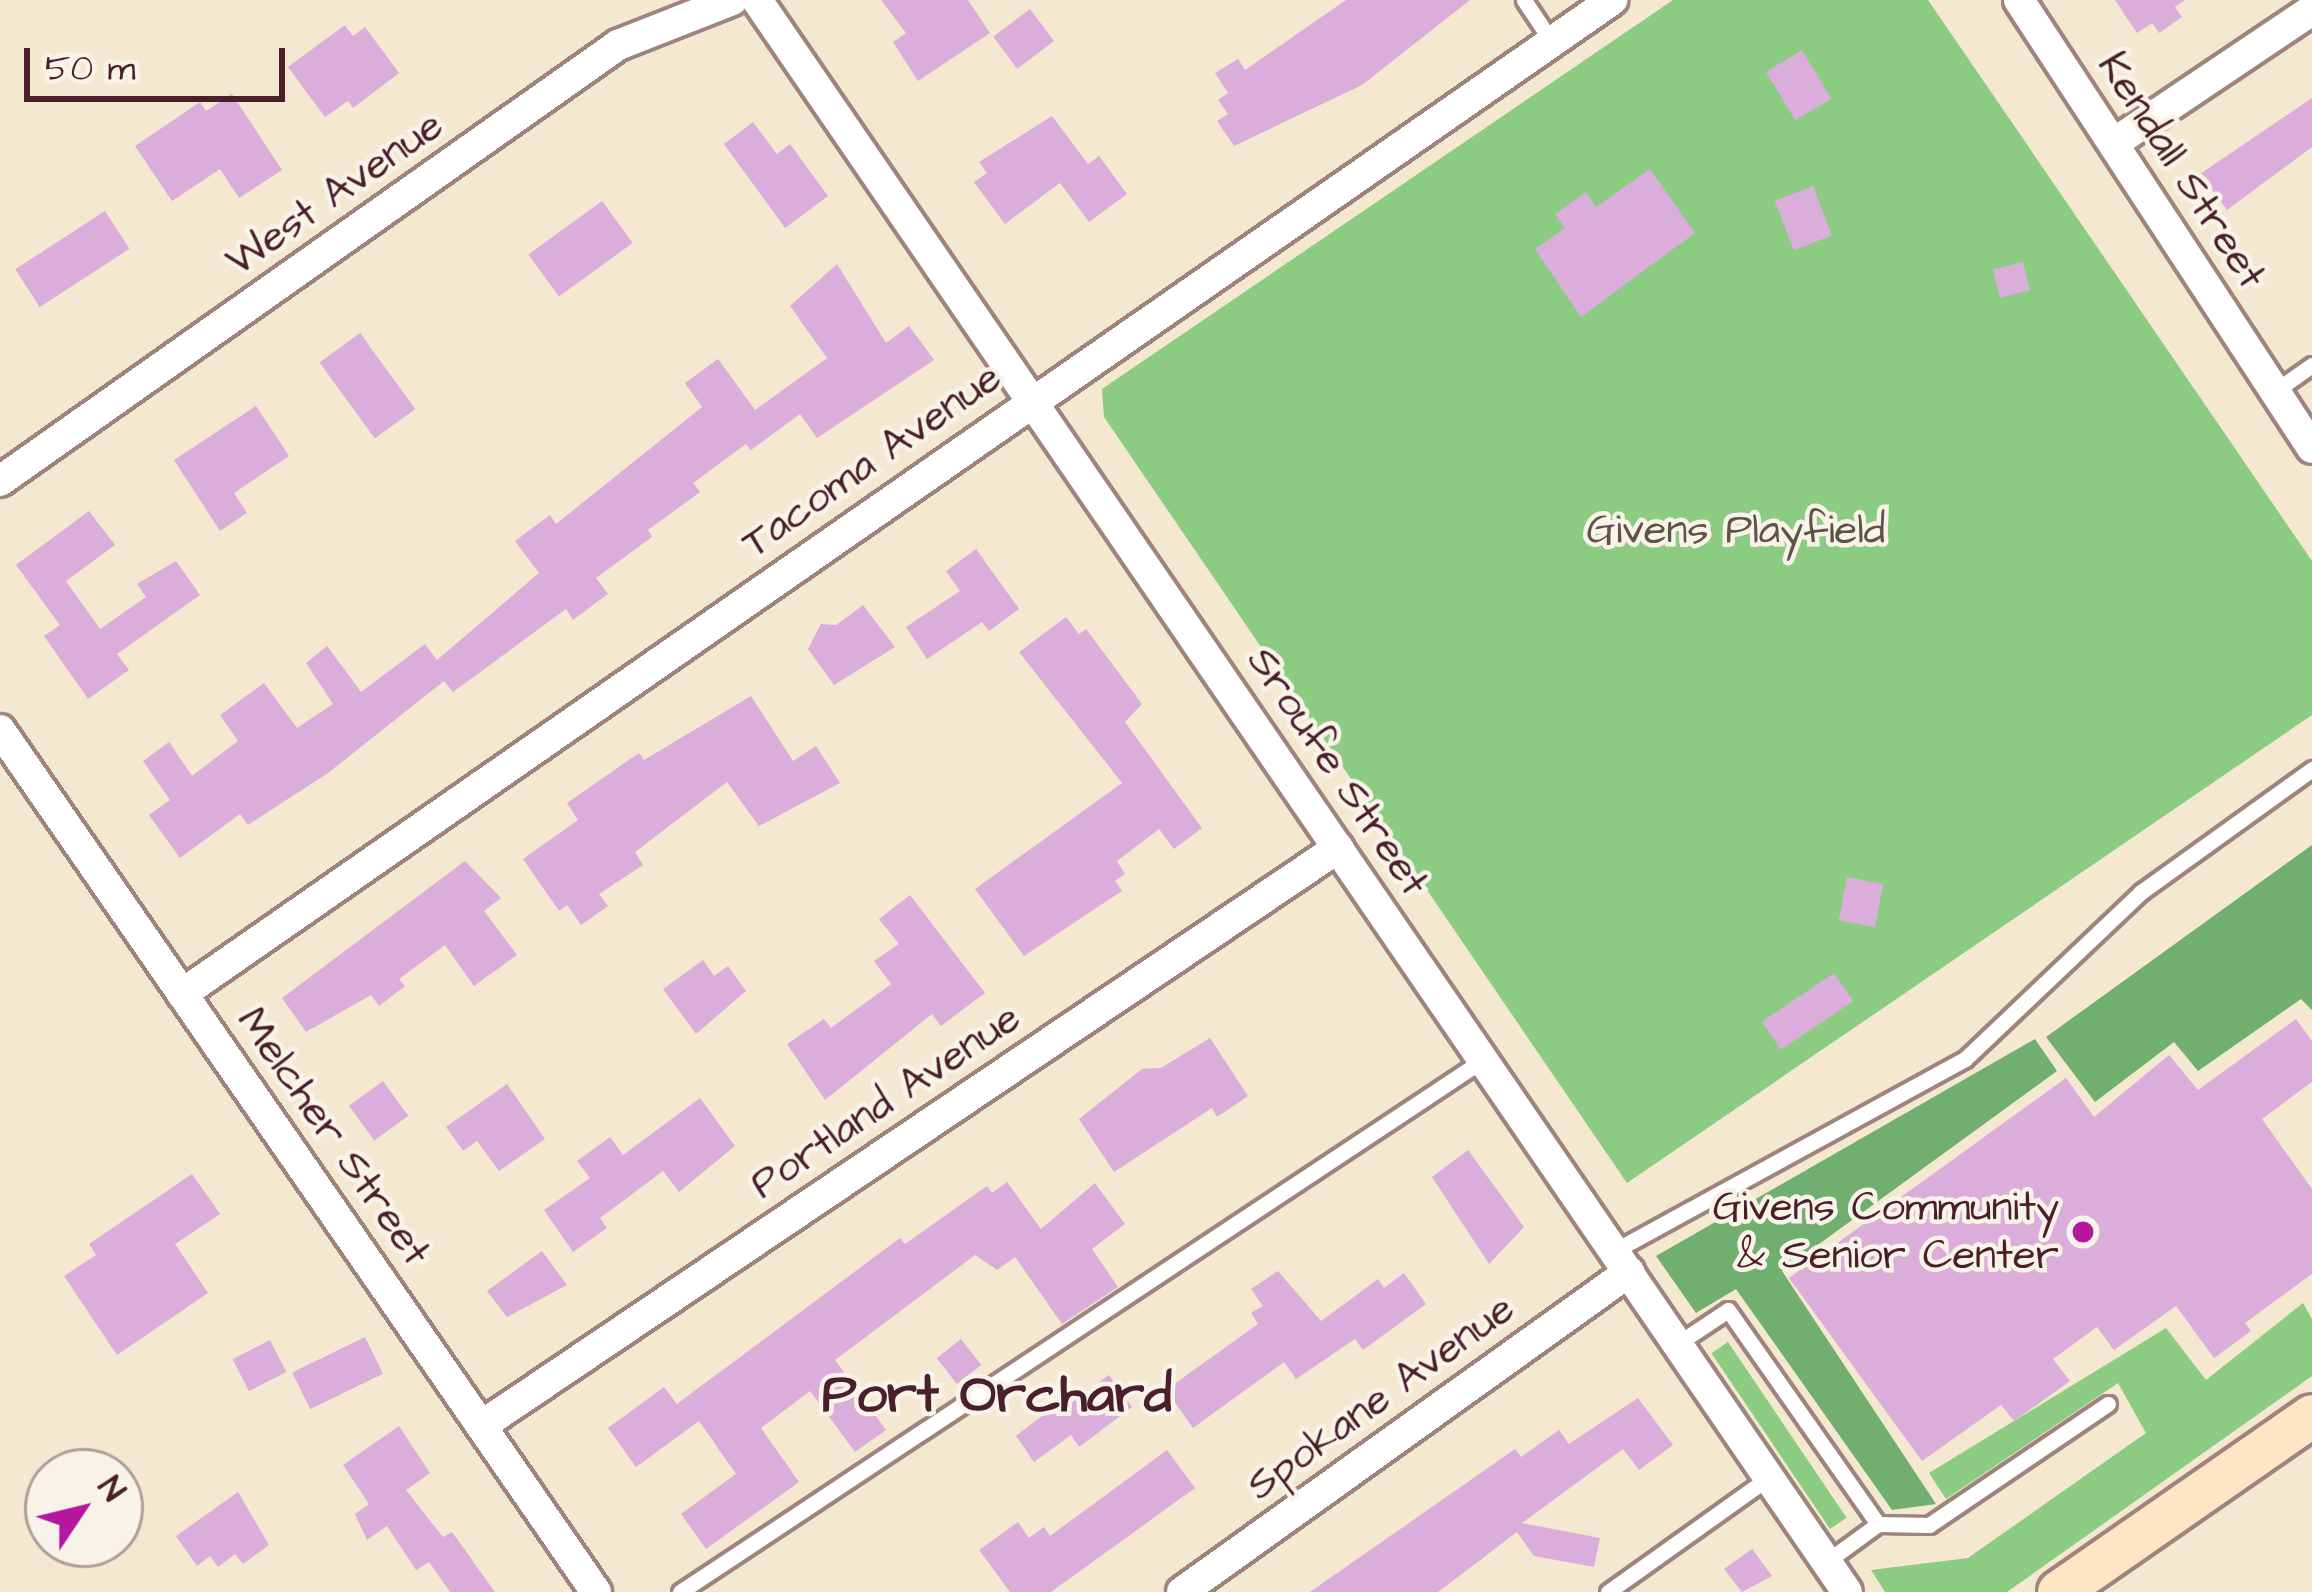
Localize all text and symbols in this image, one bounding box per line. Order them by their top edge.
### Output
scale bar [30,24,291,98]
text: 50 m [45,43,136,94]
street label: Kendall Street [2086,43,2276,299]
street label: West Avenue [217,101,453,287]
street label: Tacoma Avenue [733,353,1011,569]
park label: Givens Playfield [1587,506,1885,556]
street label: Sroufe Street [1235,638,1439,906]
street label: Portland Avenue [742,993,1030,1211]
street label: Melcher Street [225,998,441,1276]
place label: Givens Community & Senior Center [1713,1183,2059,1282]
marker: Givens Community & Senior Center [2070,1219,2096,1245]
street label: Spokane Avenue [1237,1284,1525,1512]
district label: Port Orchard [822,1364,1172,1428]
north arrow [24,1448,144,1568]
text: N [86,1467,136,1511]

